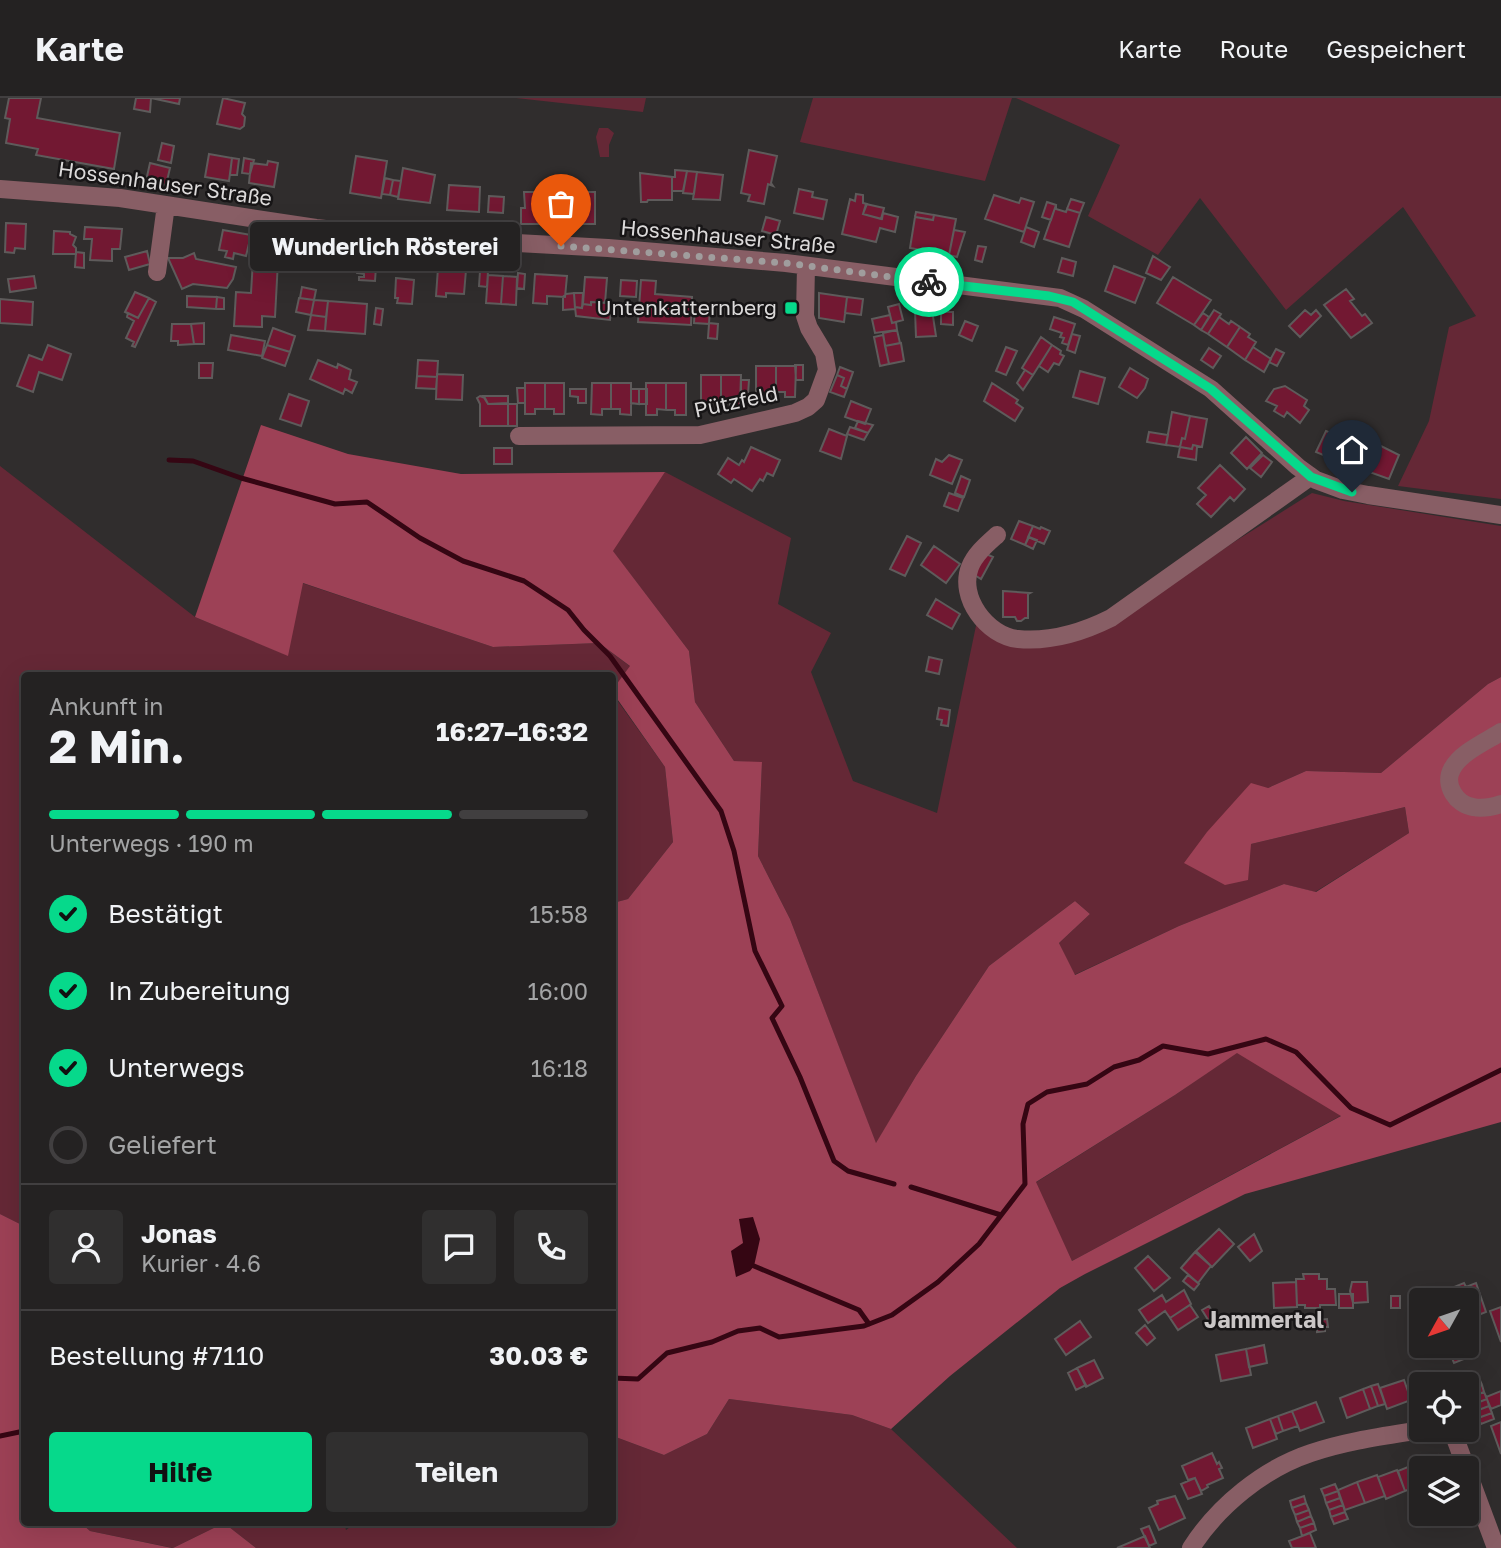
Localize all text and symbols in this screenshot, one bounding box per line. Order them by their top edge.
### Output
text: Karte [35,29,124,68]
text: Karte [1118,34,1182,63]
text: Route [1220,34,1288,63]
text: Gespeichert [1326,34,1466,63]
street label: Hossenhauser Straße [56,155,274,211]
pin [531,174,591,246]
icon: bag [542,185,580,223]
street label: Hossenhauser Straße [619,214,837,258]
callout: Wunderlich Rösterei [249,222,519,270]
text: Wunderlich Rösterei [271,232,499,260]
courier [894,247,964,317]
icon: bike [910,263,948,301]
place label: Untenkatternberg [596,294,777,320]
marker: Untenkatternberg [783,300,799,316]
street label: Pützfeld [691,379,780,423]
pin [1322,420,1382,492]
icon: home [1333,431,1371,469]
text: Ankunft in [49,692,164,720]
text: 16:27–16:32 [436,716,588,747]
text: 2 Min. [49,718,185,773]
text: Unterwegs · 190 m [49,829,254,857]
icon: check [49,895,87,933]
text: Bestätigt [108,898,223,929]
text: 15:58 [529,900,588,928]
icon: check [49,972,87,1010]
text: In Zubereitung [108,975,291,1006]
text: 16:00 [528,977,588,1005]
icon: check [49,1049,87,1087]
text: Unterwegs [108,1052,245,1083]
text: 16:18 [531,1054,588,1082]
text: Geliefert [108,1129,217,1160]
button: person [49,1210,123,1284]
button: chat [422,1210,496,1284]
button: phone [514,1210,588,1284]
text: Jonas [141,1218,217,1249]
text: Kurier · 4.6 [141,1249,261,1277]
north arrow [1409,1288,1479,1358]
map controls [1409,1288,1479,1526]
district label: Jammertal [1204,1305,1324,1333]
text: Bestellung #7110 [49,1340,264,1371]
text: 30.03 € [489,1340,588,1371]
button: locate [1409,1372,1479,1442]
button: Hilfe [49,1432,312,1512]
button: Teilen [326,1432,588,1512]
button: layers [1409,1456,1479,1526]

